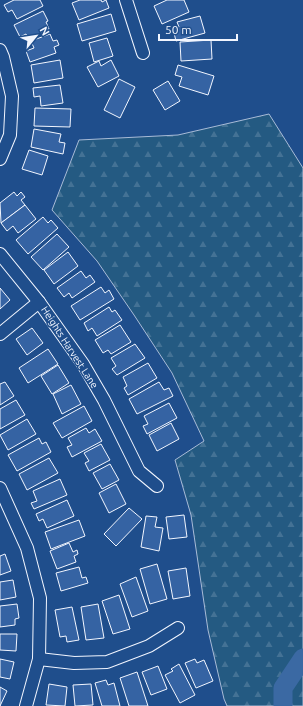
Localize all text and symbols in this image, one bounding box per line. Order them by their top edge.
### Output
north arrow [16,16,56,56]
scale bar [159,16,237,42]
text: 50 m [165,23,192,36]
text: N [37,24,52,38]
street label: Heights Harvest Lane [39,304,100,390]

